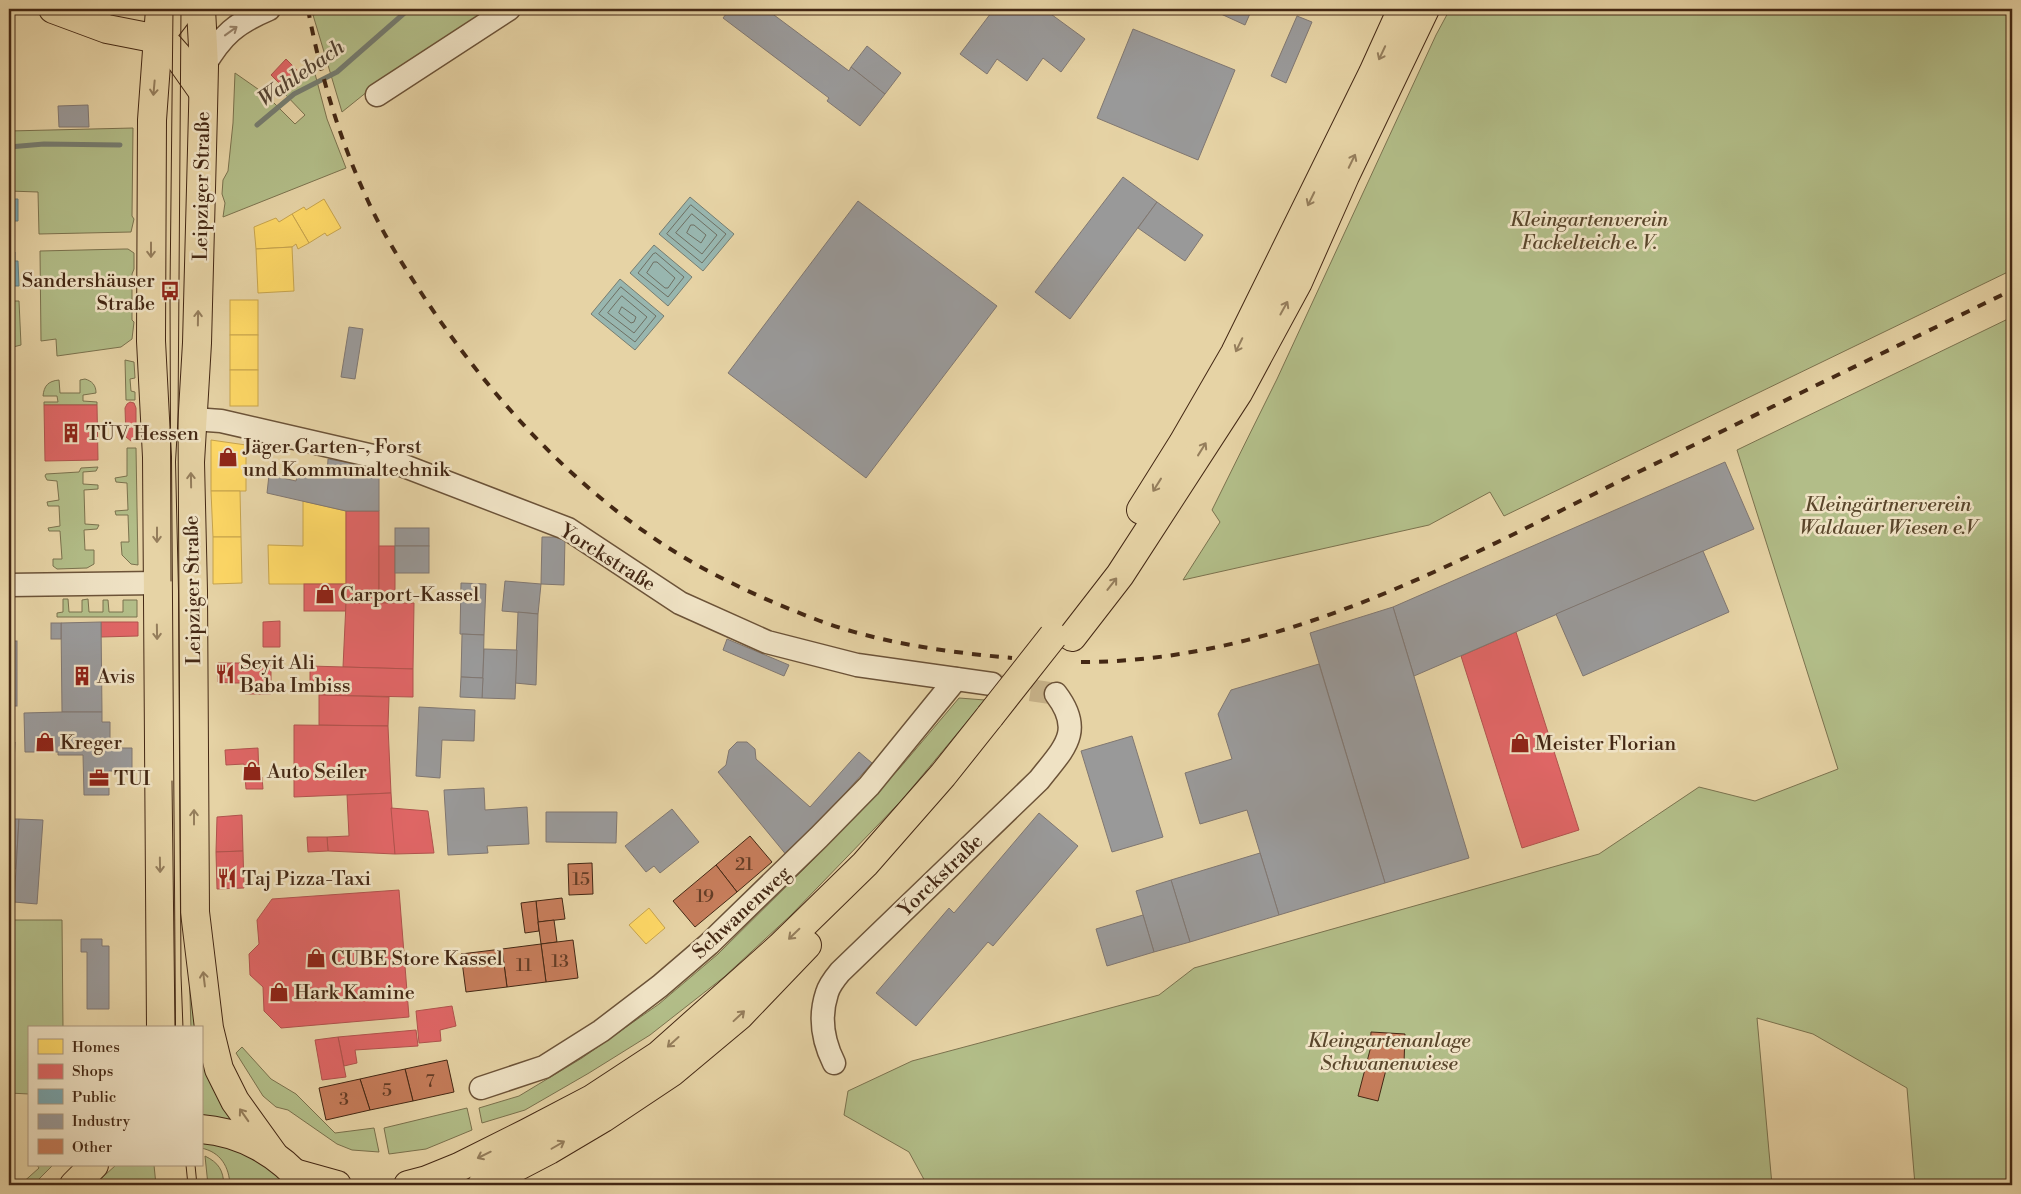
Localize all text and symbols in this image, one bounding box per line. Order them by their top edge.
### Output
one-way arrow [224,26,238,36]
water label: Wahlebach [253,34,350,113]
one-way arrow [1377,45,1386,60]
one-way arrow [150,79,159,95]
street label: Leipziger Straße [189,111,216,261]
one-way arrow [1348,154,1358,169]
one-way arrow [1306,191,1315,206]
park label: Kleingartenverein Fackelteich e. V. [1510,208,1669,256]
one-way arrow [146,242,156,258]
place label: Sandershäuser Straße [22,269,155,317]
bus stop icon: Sandershäuser Straße [159,280,181,302]
one-way arrow [1279,301,1289,316]
one-way arrow [193,310,203,326]
one-way arrow [1234,337,1243,352]
place label: TÜV Hessen [86,421,199,447]
building icon: TÜV Hessen [60,422,82,444]
place label: Jäger Garten-, Forst und Kommunaltechnik [242,435,451,483]
one-way arrow [1197,442,1208,456]
shop icon: Jäger Garten-, Forst und Kommunaltechnik [217,446,239,468]
one-way arrow [186,472,196,488]
one-way arrow [1151,478,1162,492]
park label: Kleingärtnerverein Waldauer Wiesen e.V [1799,493,1981,541]
street label: Leipziger Straße [180,515,207,665]
street label: Yorckstraße [554,518,660,598]
one-way arrow [152,526,162,543]
one-way arrow [1107,578,1118,591]
shop icon: Carport-Kassel [314,583,336,605]
place label: Carport-Kassel [340,583,479,608]
one-way arrow [152,624,162,640]
place label: Seyit Ali Baba Imbiss [239,651,350,699]
restaurant icon: Seyit Ali Baba Imbiss [214,663,236,685]
building icon: Avis [71,665,93,687]
place label: Avis [96,665,135,690]
shop icon: Kreger [34,731,56,753]
place label: Kreger [60,731,122,756]
shop icon: Meister Florian [1509,732,1531,754]
place label: Meister Florian [1535,732,1676,757]
shop icon: Auto Seiler [241,760,263,782]
place label: Auto Seiler [266,760,367,785]
office icon: TUI [88,767,110,789]
place label: TUI [114,767,151,792]
one-way arrow [189,810,199,826]
street label: Yorckstraße [893,829,989,923]
house number: 21 [735,853,753,876]
one-way arrow [156,856,165,872]
street label: Schwanenweg [688,861,797,965]
restaurant icon: Taj Pizza-Taxi [216,867,238,889]
place label: Taj Pizza-Taxi [242,867,372,892]
house number: 15 [572,868,590,891]
house number: 19 [696,885,714,908]
one-way arrow [788,928,800,940]
shop icon: CUBE Store Kassel [305,947,327,969]
place label: CUBE Store Kassel [331,947,503,972]
house number: 13 [551,950,569,973]
house number: 11 [516,954,532,977]
one-way arrow [199,972,209,988]
shop icon: Hark Kamine [268,981,290,1003]
place label: Hark Kamine [294,981,415,1006]
one-way arrow [732,1010,745,1022]
legend [28,1026,202,1166]
park label: Kleingartenanlage Schwanenwiese [1307,1029,1471,1077]
one-way arrow [666,1037,679,1048]
text: Homes [72,1038,120,1057]
text: Shops [72,1062,113,1081]
house number: 7 [425,1070,435,1093]
house number: 5 [382,1079,392,1102]
text: Public [72,1088,116,1107]
house number: 3 [339,1088,349,1111]
one-way arrow [239,1108,249,1122]
text: Industry [72,1112,131,1131]
text: Other [72,1138,113,1157]
one-way arrow [550,1140,565,1150]
one-way arrow [476,1150,491,1160]

